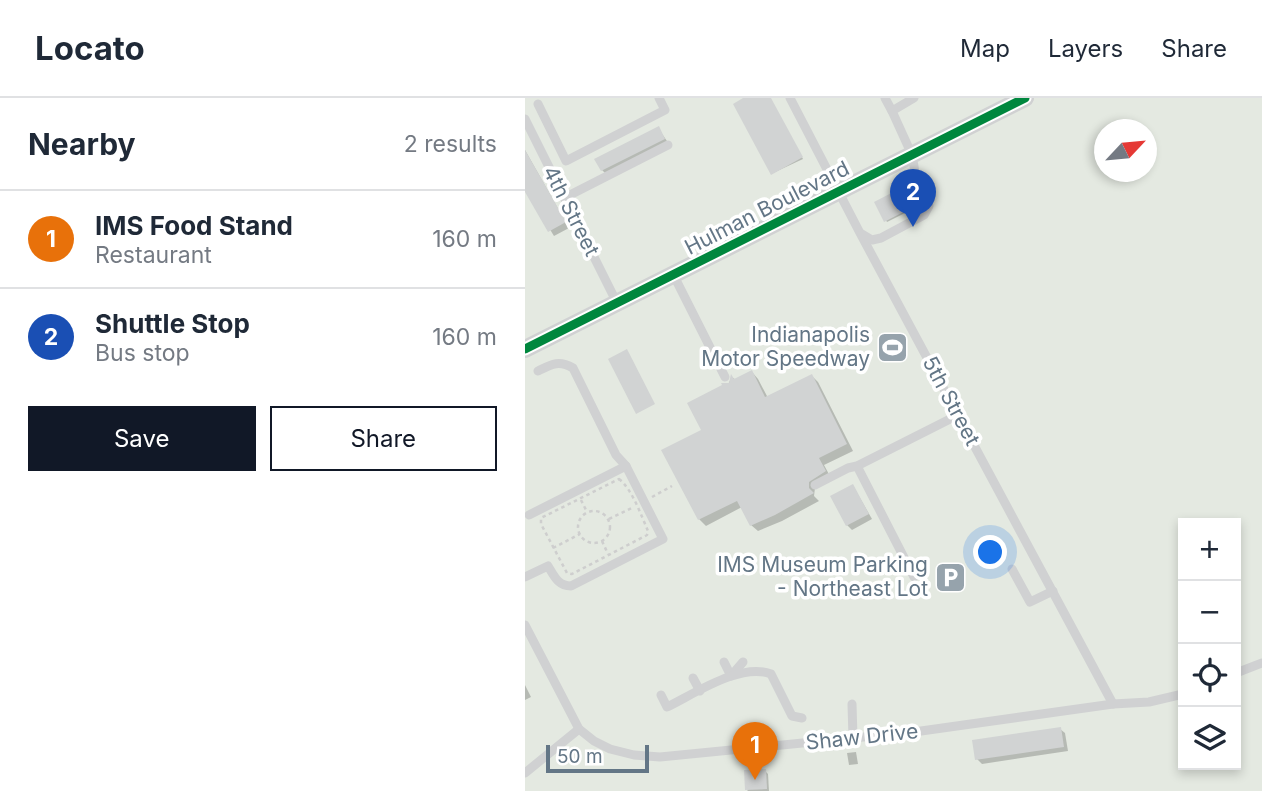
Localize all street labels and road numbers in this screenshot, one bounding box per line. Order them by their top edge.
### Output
street label: Hulman Boulevard [680,155,853,260]
street label: 4th Street [538,161,605,260]
street label: 5th Street [918,352,985,450]
street label: Shaw Drive [805,718,919,755]

